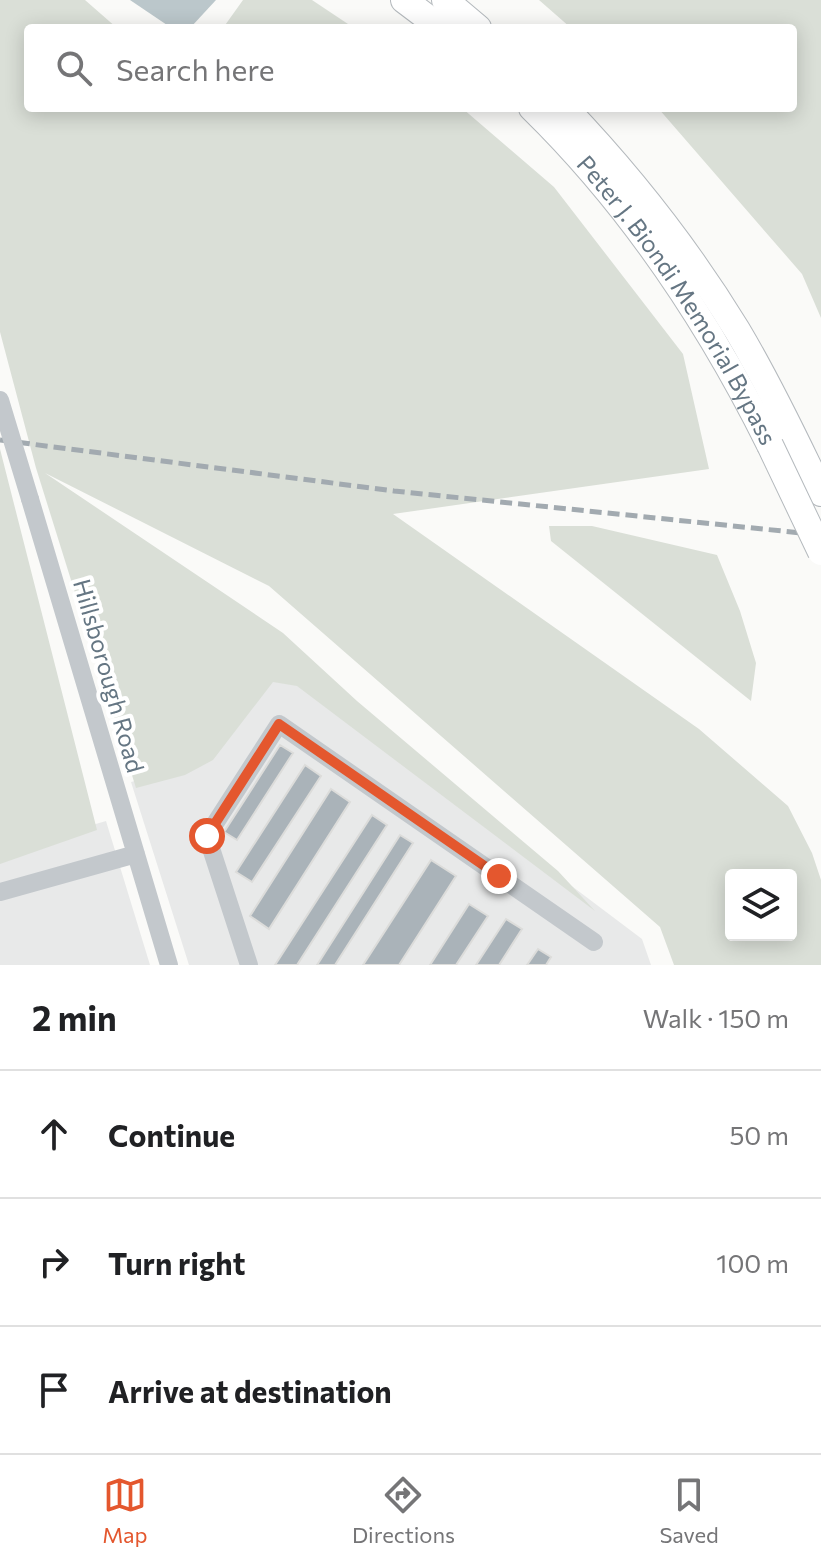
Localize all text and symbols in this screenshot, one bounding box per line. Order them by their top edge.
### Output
search box [24,24,797,112]
icon: search [52,46,96,90]
text: Search here [116,50,275,87]
street label: Peter J. Biondi Memorial Bypass [571,149,784,449]
street label: Hillsborough Road [68,575,151,776]
route start [189,818,225,854]
route end [481,858,517,894]
map controls [725,869,797,941]
button: layers [725,869,797,941]
text: 2 min [32,996,117,1038]
text: Walk · 150 m [643,1002,789,1033]
icon: ahead [32,1112,76,1156]
text: Continue [108,1116,235,1153]
text: 50 m [729,1119,789,1150]
icon: right [32,1240,76,1284]
text: Turn right [108,1244,245,1281]
text: 100 m [716,1247,789,1278]
icon: arrive [32,1368,76,1412]
text: Arrive at destination [108,1372,392,1409]
tab: Map [102,1473,148,1548]
tab: Directions [352,1473,455,1548]
tab: Saved [659,1473,719,1548]

